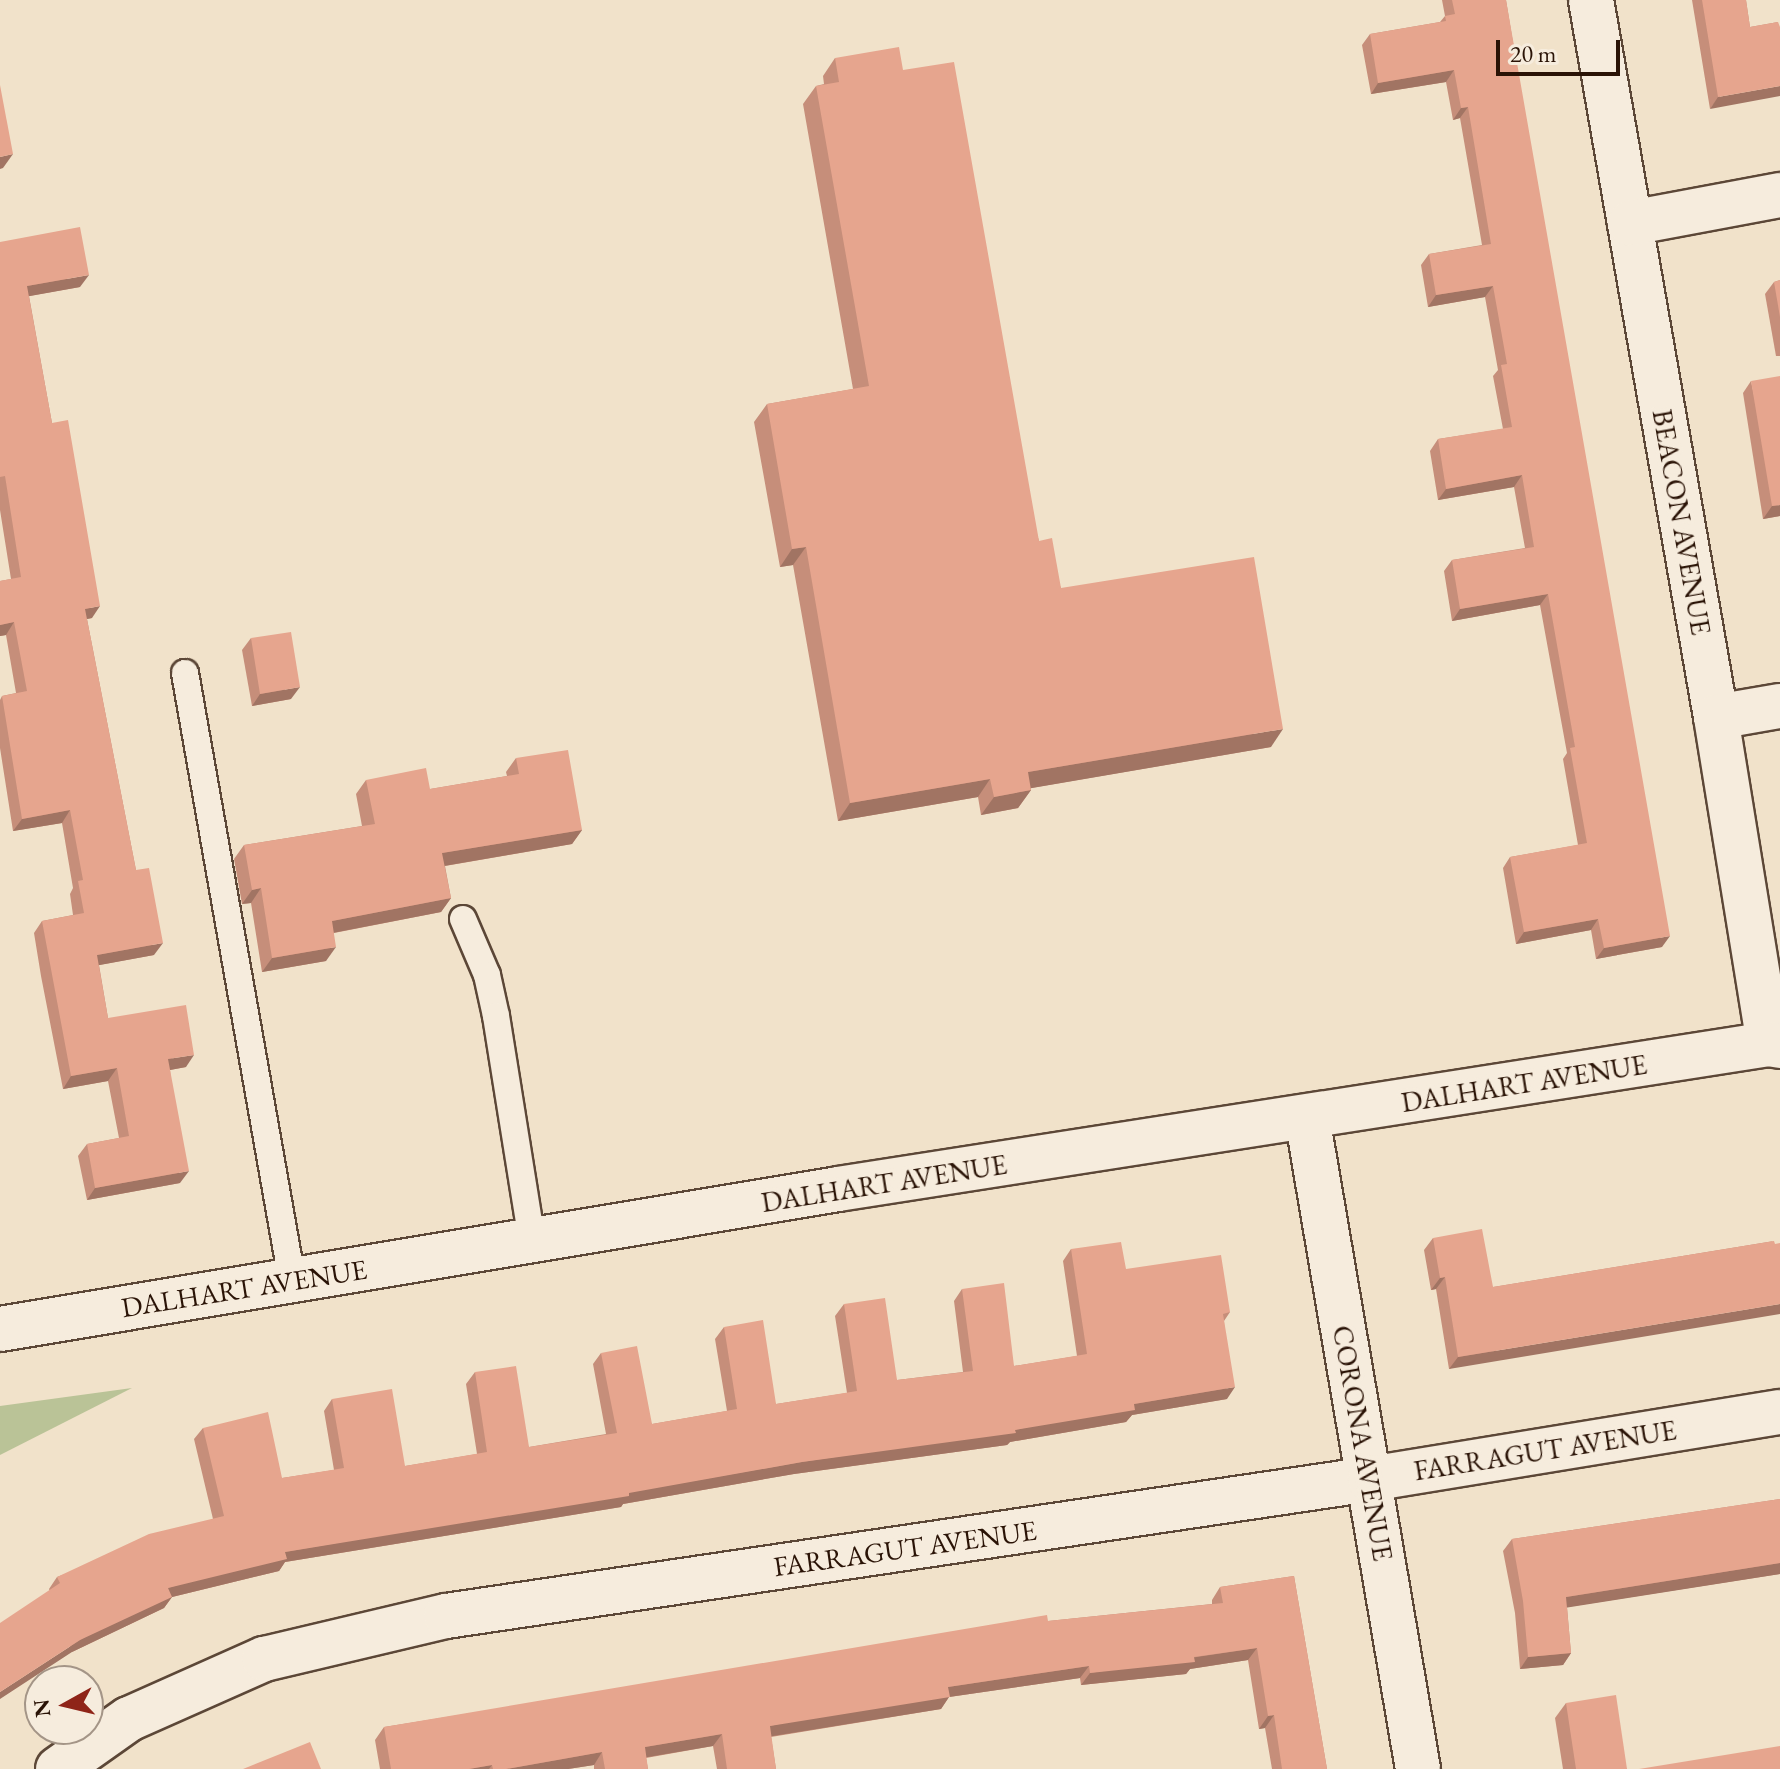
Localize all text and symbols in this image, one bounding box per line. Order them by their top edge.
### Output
scale bar [1500,24,1624,74]
text: 20 m [1510,38,1557,69]
street label: BEACON AVENUE [1646,407,1718,637]
street label: DALHART AVENUE [1399,1047,1649,1119]
street label: DALHART AVENUE [759,1147,1009,1219]
street label: DALHART AVENUE [119,1252,369,1324]
street label: CORONA AVENUE [1326,1323,1400,1563]
street label: FARRAGUT AVENUE [1411,1413,1679,1487]
street label: FARRAGUT AVENUE [771,1513,1039,1583]
north arrow [24,1665,104,1745]
text: N [26,1697,57,1719]

